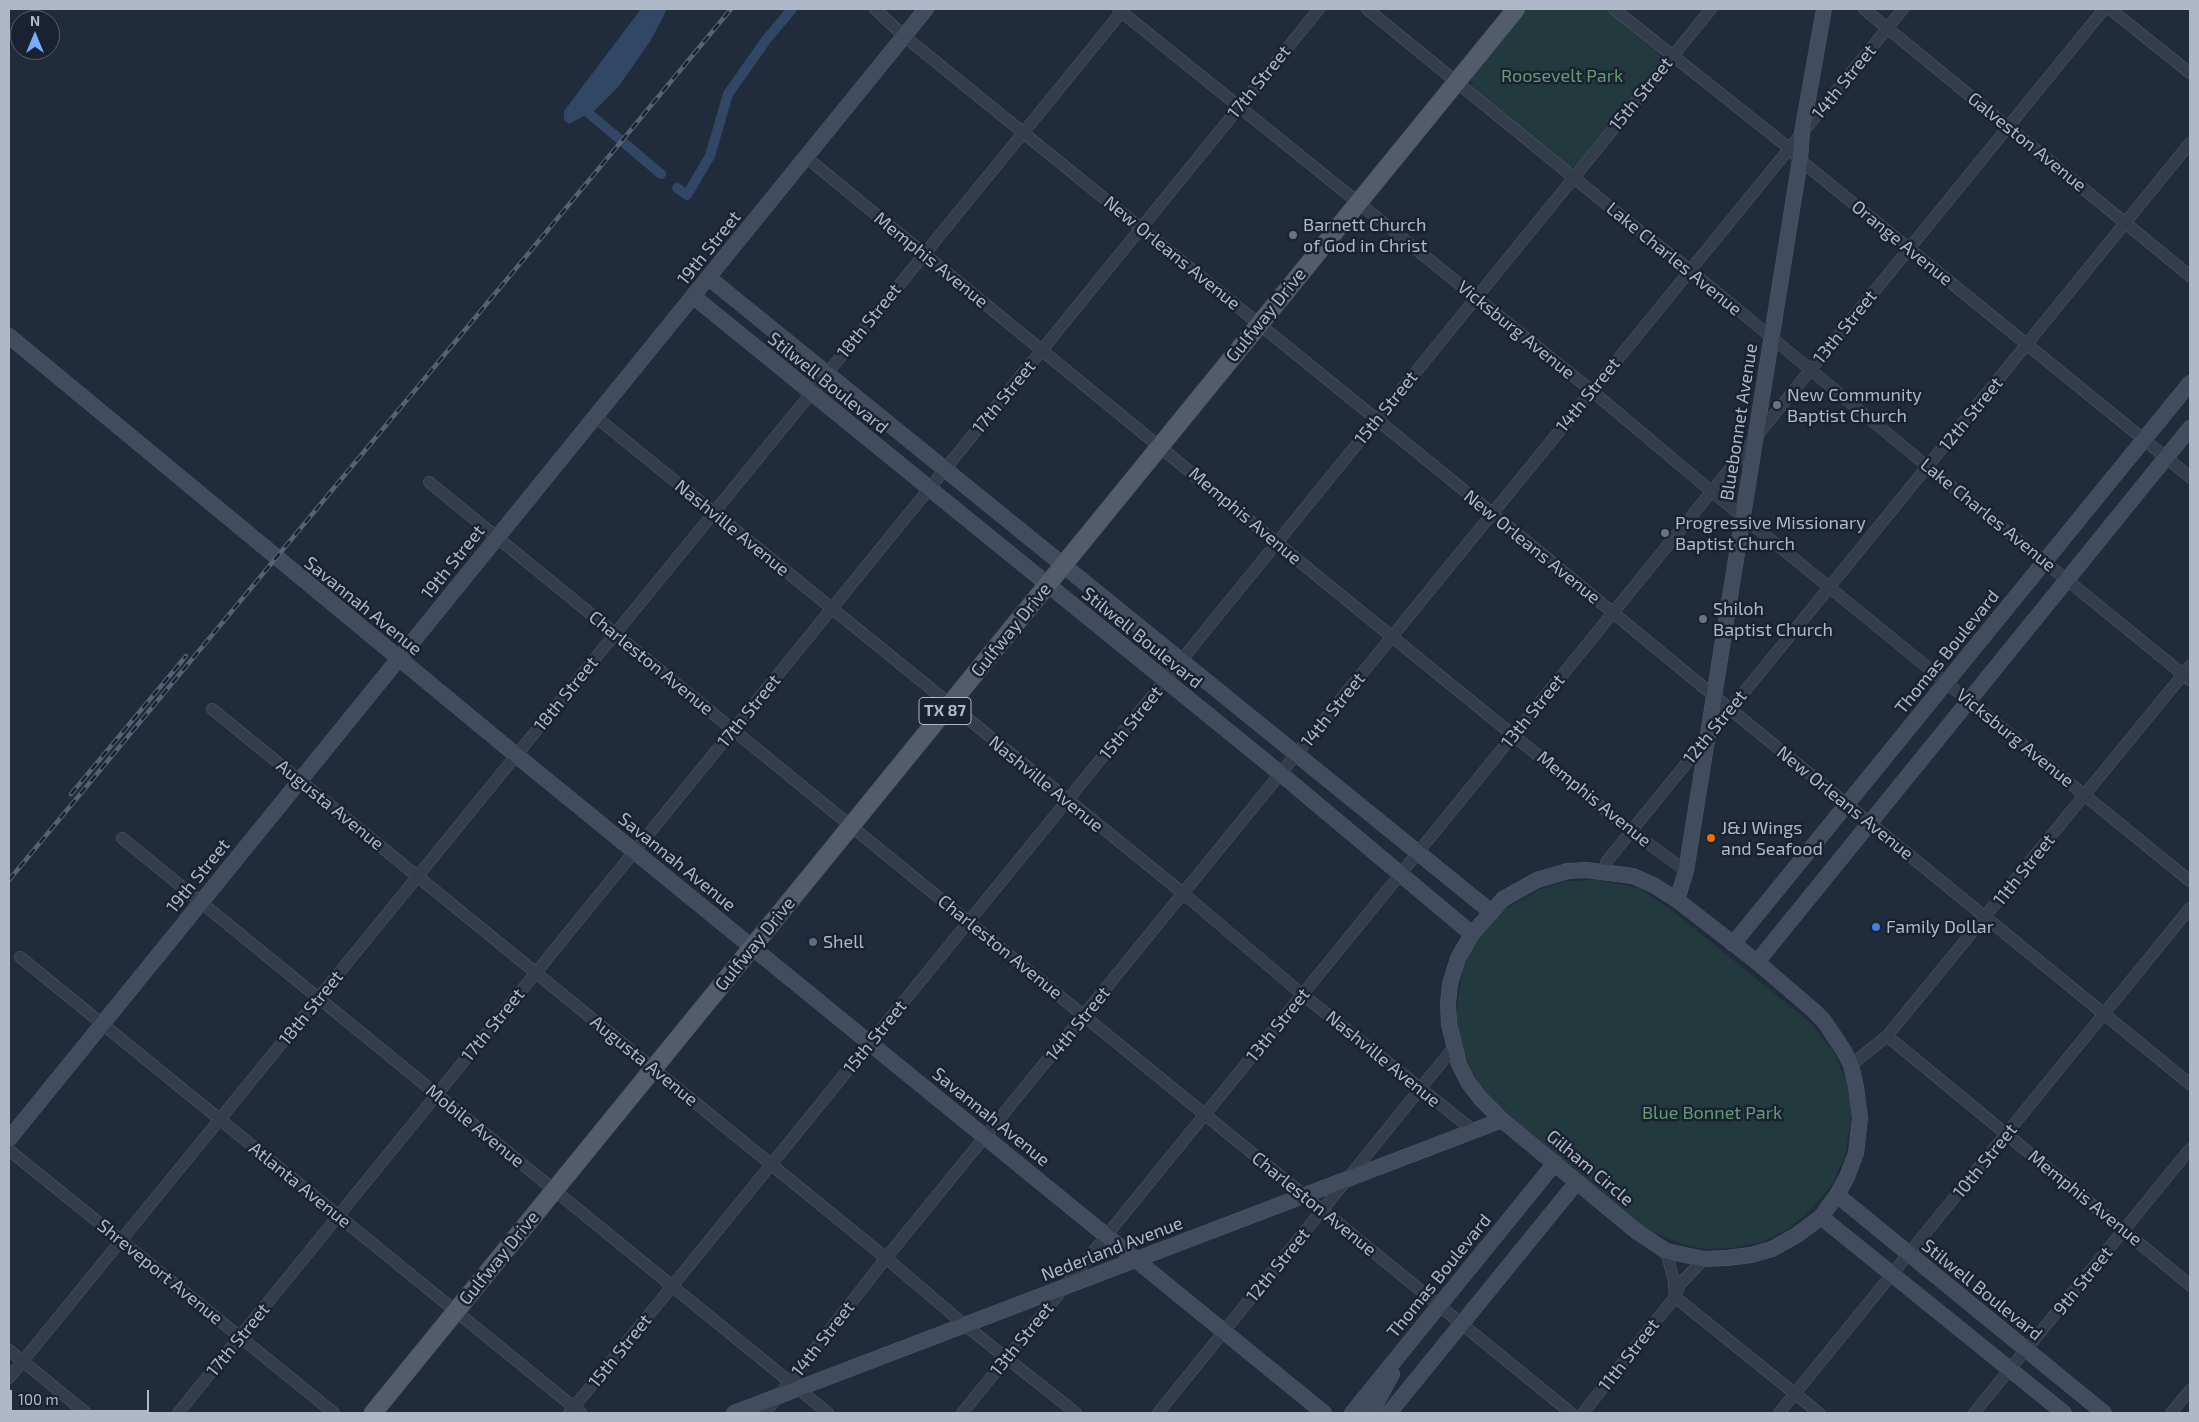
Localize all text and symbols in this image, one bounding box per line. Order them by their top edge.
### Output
north arrow [10,10,60,60]
text: N [30,12,40,29]
street label: 14th Street [1807,40,1881,124]
street label: 17th Street [1223,41,1295,123]
street label: 15th Street [1605,53,1677,135]
park label: Roosevelt Park [1501,65,1623,87]
street label: Galveston Avenue [1963,88,2091,196]
street label: New Orleans Avenue [1099,191,1245,315]
street label: Orange Avenue [1847,196,1957,290]
street label: Lake Charles Avenue [1602,198,1746,320]
street label: 19th Street [673,207,745,289]
street label: Memphis Avenue [870,208,992,312]
place label: Barnett Church of God in Christ [1303,214,1427,256]
marker: Barnett Church of God in Christ [1287,229,1299,241]
street label: Gulfway Drive [1222,264,1310,366]
street label: Vicksburg Avenue [1453,276,1579,384]
street label: 18th Street [832,279,906,363]
street label: 13th Street [1809,286,1881,368]
street label: Stilwell Boulevard [763,328,893,438]
street label: Bluebonnet Avenue [1716,342,1762,502]
street label: 14th Street [1551,353,1625,437]
street label: 17th Street [968,356,1040,438]
street label: 15th Street [1350,367,1422,449]
street label: 12th Street [1935,373,2007,455]
place label: New Community Baptist Church [1787,384,1922,426]
marker: New Community Baptist Church [1771,399,1783,411]
street label: Lake Charles Avenue [1916,454,2060,576]
street label: Memphis Avenue [1184,463,1306,569]
street label: Nashville Avenue [670,475,794,581]
street label: New Orleans Avenue [1459,485,1605,609]
place label: Progressive Missionary Baptist Church [1675,512,1866,554]
street label: 19th Street [417,521,489,603]
marker: Progressive Missionary Baptist Church [1659,527,1671,539]
street label: Savannah Avenue [300,552,426,660]
street label: Gulfway Drive [967,579,1055,681]
street label: Stilwell Boulevard [1077,583,1207,693]
street label: Thomas Boulevard [1890,586,2004,718]
place label: Shiloh Baptist Church [1713,598,1833,640]
street label: Charleston Avenue [584,606,718,720]
marker: Shiloh Baptist Church [1697,613,1709,625]
street label: 18th Street [529,652,603,736]
street label: 14th Street [1296,668,1370,752]
street label: 17th Street [713,670,785,752]
street label: 13th Street [1497,670,1569,752]
street label: 15th Street [1095,682,1167,764]
street label: Vicksburg Avenue [1952,684,2078,792]
street label: 12th Street [1679,686,1751,768]
road number: TX 87 [919,698,971,724]
street label: Nashville Avenue [984,731,1108,837]
street label: New Orleans Avenue [1772,741,1918,865]
street label: Memphis Avenue [1533,747,1655,851]
street label: Augusta Avenue [272,755,388,855]
street label: Savannah Avenue [614,808,740,916]
place label: J&J Wings and Seafood [1721,817,1823,860]
street label: 11th Street [1989,830,2059,910]
marker: J&J Wings and Seafood [1705,832,1717,844]
street label: 19th Street [162,835,234,917]
street label: Charleston Avenue [933,890,1067,1004]
street label: Gulfway Drive [711,893,799,995]
place label: Family Dollar [1886,916,1994,938]
marker: Family Dollar [1870,921,1882,933]
place label: Shell [823,931,864,953]
marker: Shell [807,936,819,948]
street label: 18th Street [274,966,348,1050]
street label: 14th Street [1041,982,1115,1066]
street label: 17th Street [457,984,529,1066]
street label: 13th Street [1242,984,1314,1066]
street label: 15th Street [839,996,911,1078]
street label: Nashville Avenue [1321,1006,1445,1112]
street label: Augusta Avenue [586,1011,702,1111]
street label: Savannah Avenue [928,1063,1054,1171]
street label: Mobile Avenue [422,1080,528,1172]
park label: Blue Bonnet Park [1642,1102,1782,1124]
street label: 10th Street [1948,1119,2022,1203]
street label: Gilham Circle [1542,1125,1638,1211]
street label: Atlanta Avenue [245,1137,355,1233]
street label: Memphis Avenue [2024,1146,2146,1250]
street label: Charleston Avenue [1247,1147,1381,1261]
street label: Gulfway Drive [455,1207,543,1309]
street label: Thomas Boulevard [1382,1210,1496,1342]
street label: Nederland Avenue [1038,1212,1186,1286]
street label: Shreveport Avenue [93,1215,227,1329]
street label: 12th Street [1242,1224,1314,1306]
street label: Stilwell Boulevard [1917,1235,2047,1345]
street label: 9th Street [2049,1242,2117,1320]
street label: 14th Street [787,1297,859,1381]
street label: 13th Street [986,1298,1058,1380]
street label: 17th Street [202,1299,274,1381]
street label: 15th Street [584,1310,656,1392]
street label: 11th Street [1594,1315,1664,1395]
scale bar [12,1380,151,1412]
text: 100 m [18,1390,59,1408]

